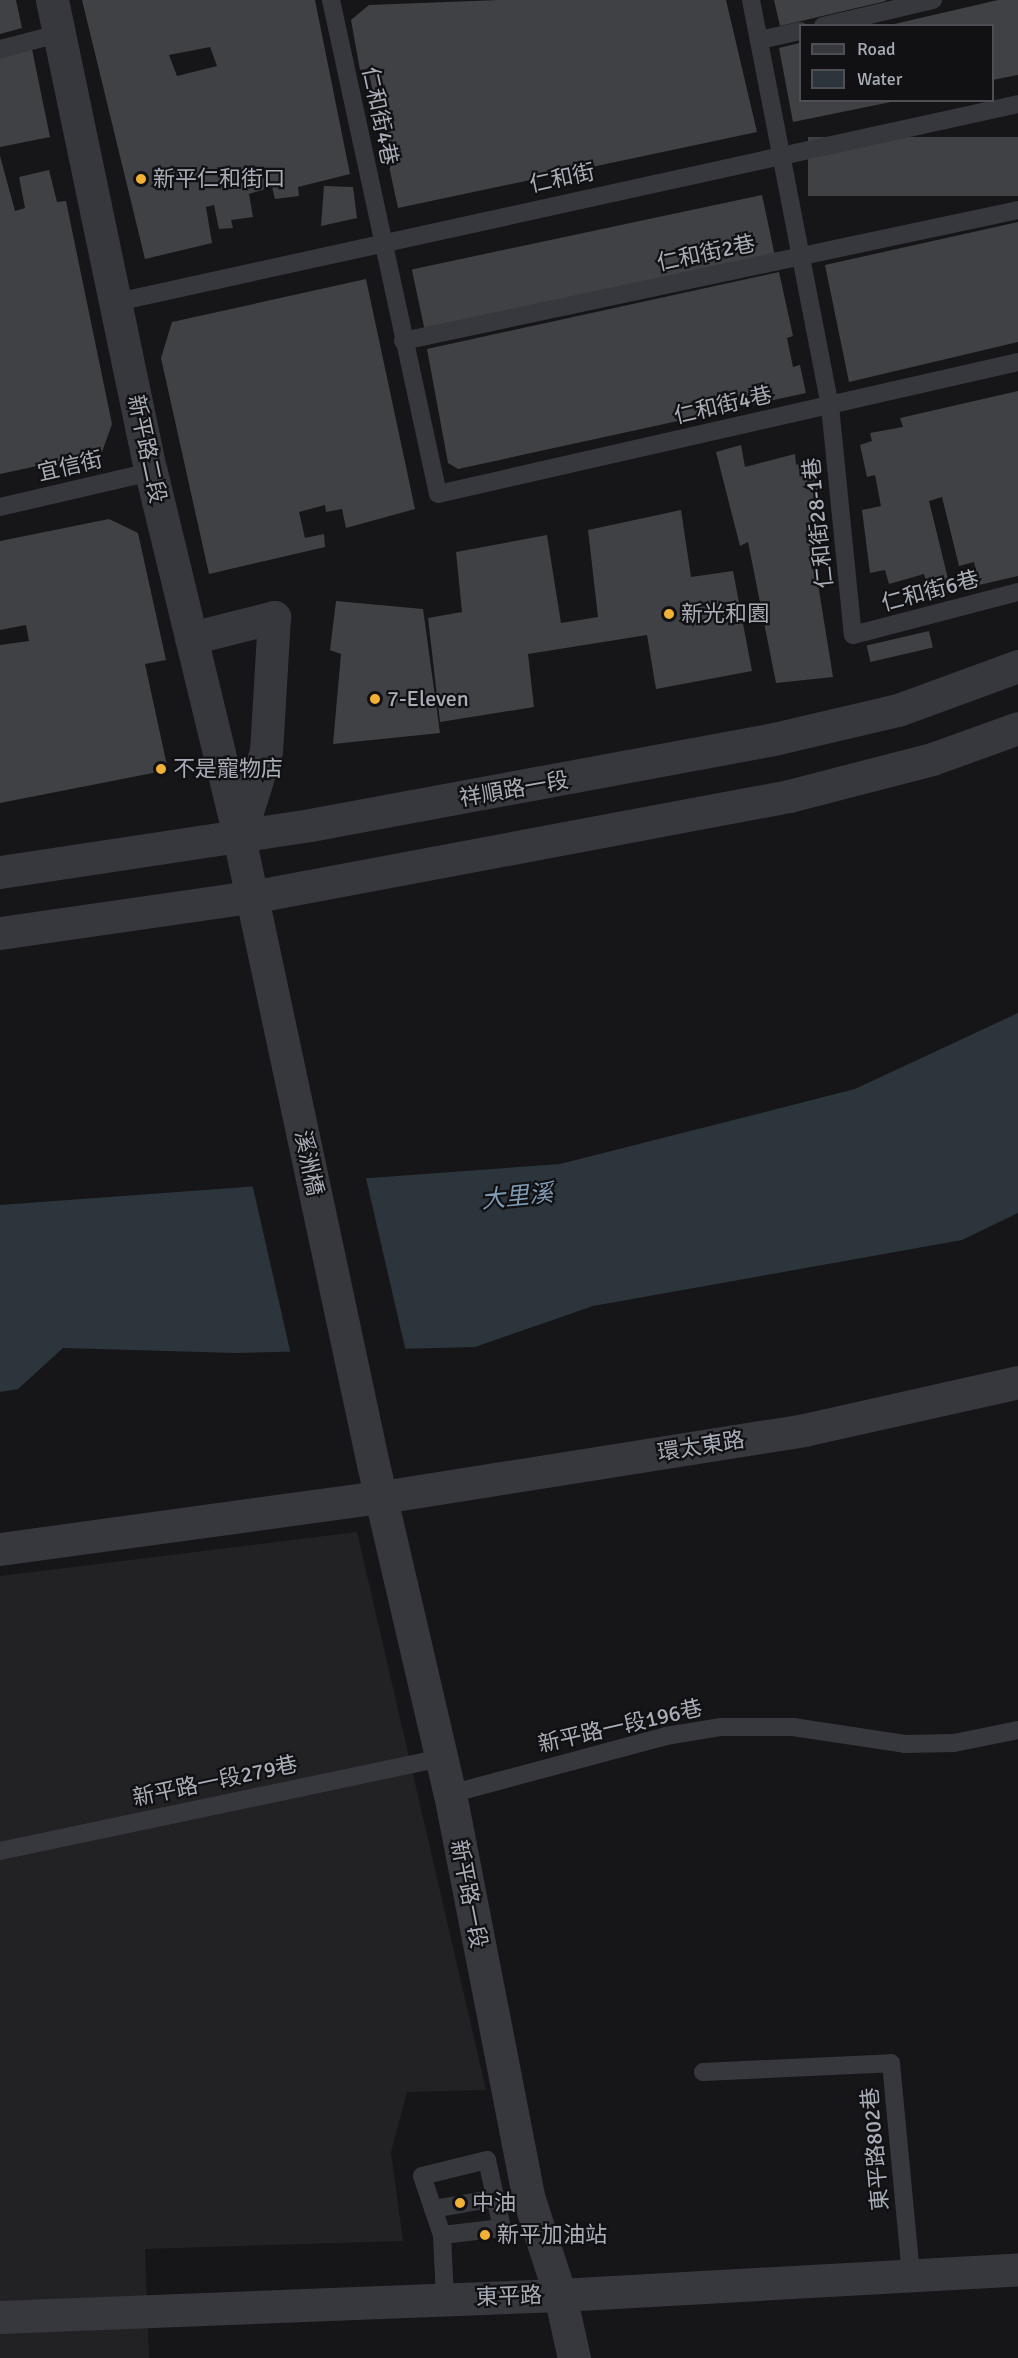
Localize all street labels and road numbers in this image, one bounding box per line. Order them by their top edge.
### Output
street label: 仁和街4巷 [357,64,403,168]
street label: 仁和街 [527,158,597,198]
street label: 仁和街2巷 [654,230,758,276]
street label: 仁和街4巷 [671,381,775,429]
street label: 新平路二段 [123,392,171,506]
street label: 宜信街 [35,446,105,486]
street label: 仁和街28-1巷 [798,456,838,590]
street label: 仁和街6巷 [878,565,982,617]
street label: 祥順路一段 [458,766,570,812]
street label: 溪洲橋 [289,1128,329,1198]
street label: 環太東路 [655,1426,747,1466]
street label: 新平路一段196巷 [535,1694,705,1758]
street label: 新平路一段279巷 [130,1751,300,1811]
street label: 新平路一段 [446,1837,492,1951]
street label: 東平路802巷 [856,2086,894,2212]
street label: 東平路 [476,2282,542,2310]

